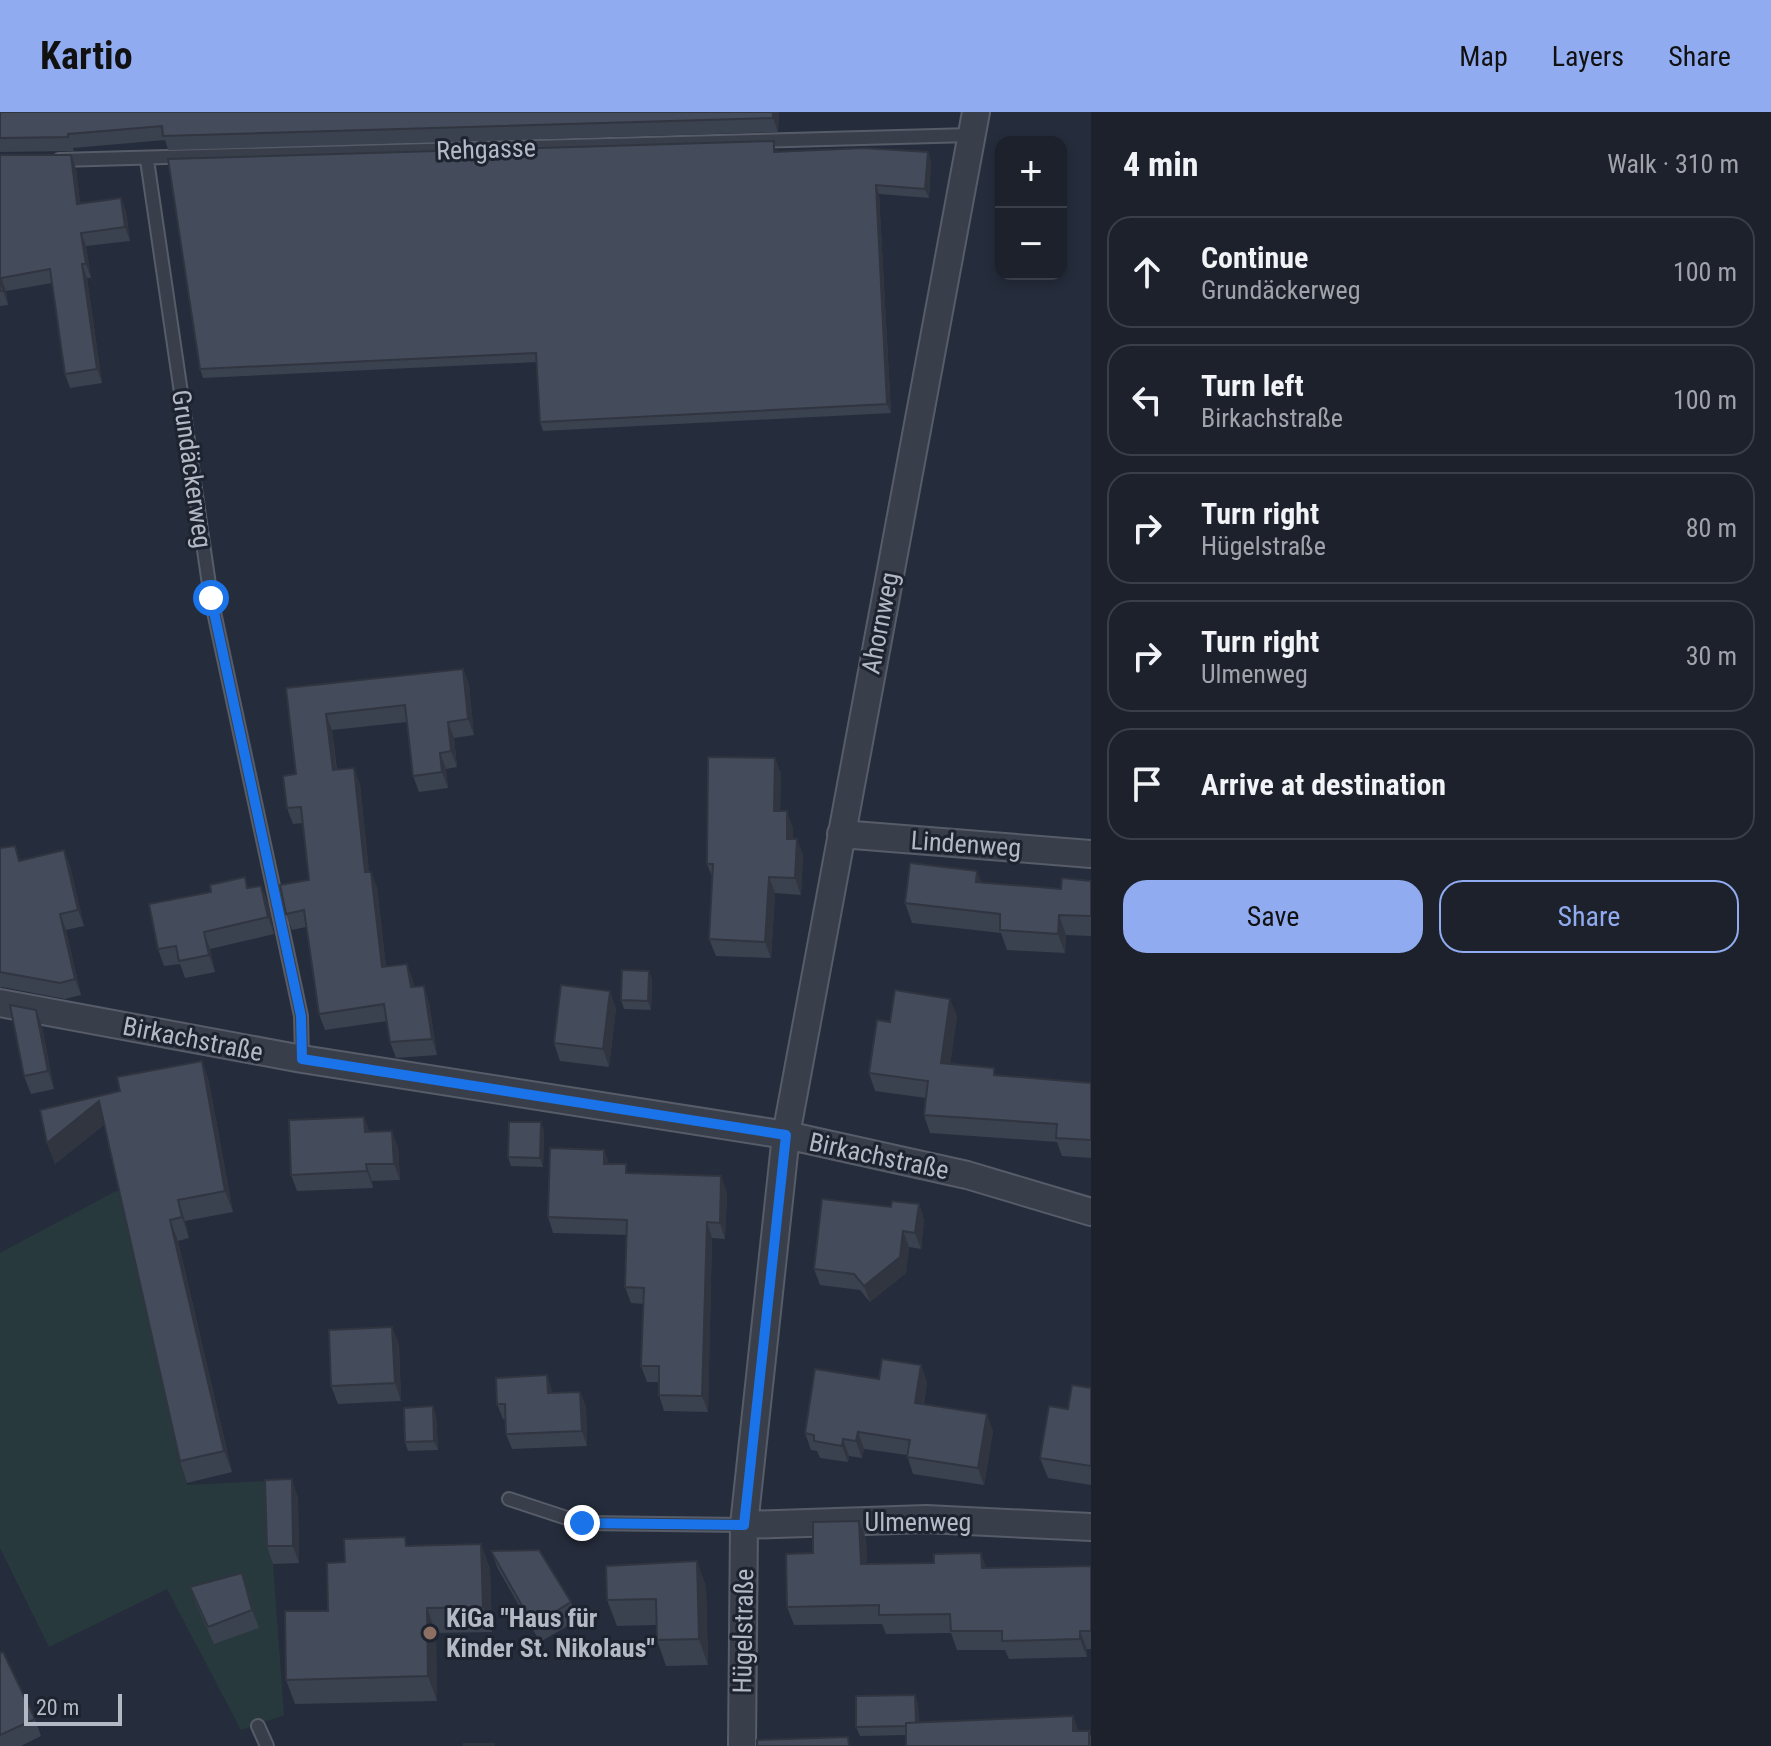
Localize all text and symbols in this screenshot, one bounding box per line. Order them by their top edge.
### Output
text: Kartio [40,34,133,78]
text: Map [1459,40,1508,73]
text: Layers [1552,40,1624,73]
text: Share [1668,40,1731,73]
street label: Rehgasse [436,132,536,166]
map controls [995,136,1067,280]
button: + [995,136,1067,208]
text: 4 min [1123,144,1199,184]
text: Walk · 310 m [1607,149,1739,179]
button: − [995,208,1067,280]
text: Continue [1201,240,1308,275]
icon: ahead [1125,250,1169,294]
text: 100 m [1673,257,1737,287]
text: Grundäckerweg [1201,275,1361,305]
text: Turn left [1201,368,1304,403]
icon: left [1125,378,1169,422]
text: 100 m [1673,385,1737,415]
street label: Grundäckerweg [166,388,218,550]
text: Birkachstraße [1201,403,1343,433]
text: Turn right [1201,496,1319,531]
icon: right [1125,506,1169,550]
text: 80 m [1686,513,1737,543]
text: Hügelstraße [1201,531,1326,561]
street label: Ahornweg [855,570,905,676]
route start [193,580,229,616]
text: Turn right [1201,624,1319,659]
icon: right [1125,634,1169,678]
text: 30 m [1686,641,1737,671]
text: Ulmenweg [1201,659,1308,689]
icon: arrive [1125,762,1169,806]
text: Arrive at destination [1201,767,1446,802]
street label: Lindenweg [910,825,1022,863]
button: Save [1123,880,1423,953]
button: Share [1439,880,1739,953]
street label: Birkachstraße [120,1011,266,1067]
street label: Birkachstraße [806,1127,952,1185]
route end [564,1505,600,1541]
street label: Ulmenweg [865,1507,971,1537]
street label: Hügelstraße [727,1568,759,1694]
place label: KiGa "Haus für Kinder St. Nikolaus" [446,1603,655,1663]
marker: KiGa "Haus für Kinder St. Nikolaus" [421,1624,439,1642]
scale bar [24,1690,122,1726]
text: 20 m [36,1695,79,1720]

